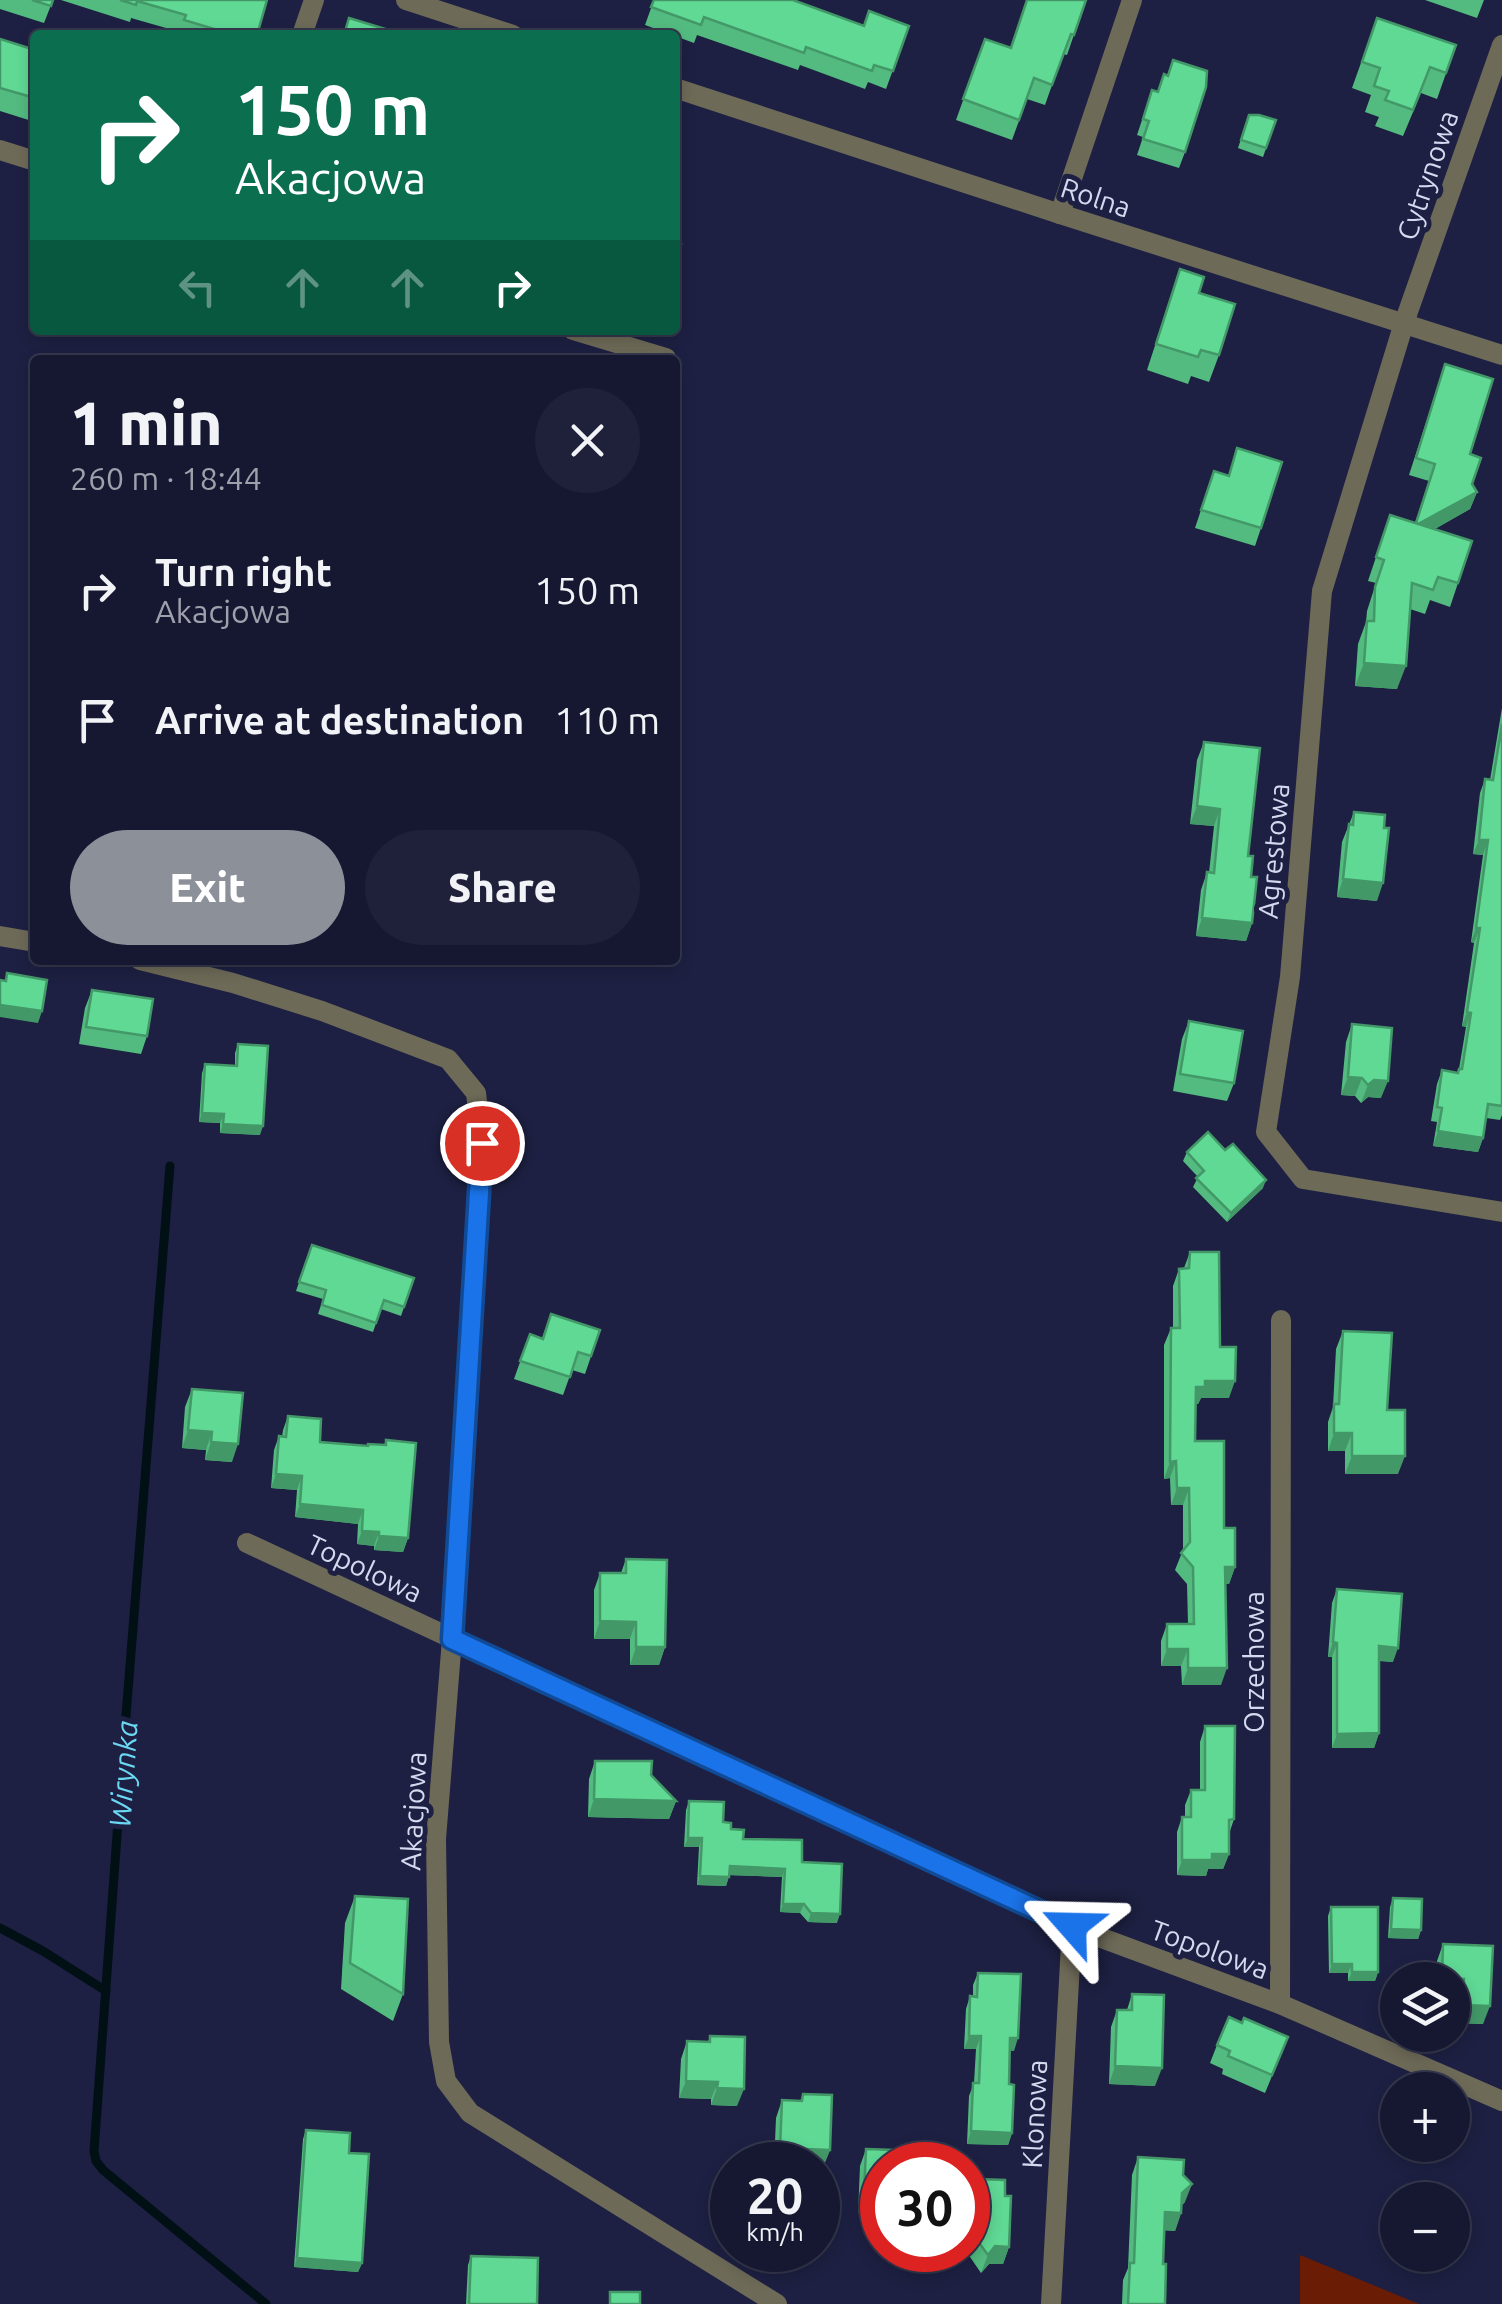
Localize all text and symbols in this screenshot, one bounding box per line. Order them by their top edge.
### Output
icon: right [70,70,200,200]
text: 150 m [235,70,430,148]
street label: Cytrynowa [1390,106,1464,244]
text: Akacjowa [235,152,426,203]
street label: Rolna [1057,171,1135,223]
icon: left [170,260,225,315]
icon: ahead [275,260,330,315]
icon: ahead [380,260,435,315]
icon: right [485,260,540,315]
button: close [535,388,640,493]
text: 1 min [70,389,223,456]
text: 260 m · 18:44 [70,460,262,496]
text: Turn right [155,551,332,593]
icon: right [70,563,125,618]
text: 150 m [534,569,640,611]
text: Akacjowa [155,593,291,629]
icon: arrive [70,693,125,748]
text: Arrive at destination [155,699,524,741]
text: 110 m [554,699,660,741]
street label: Agrestowa [1252,782,1294,920]
button: Exit [70,830,345,945]
button: Share [365,830,640,945]
pin [440,1101,525,1186]
icon: arrive [455,1116,510,1171]
street label: Topolowa [303,1528,427,1608]
street label: Orzechowa [1238,1591,1269,1733]
water label: Wirynka [102,1719,144,1829]
street label: Akacjowa [394,1751,432,1871]
position arrow [1020,1874,1124,1978]
street label: Topolowa [1147,1913,1273,1985]
map controls [1380,1962,1470,2272]
button: layers [1380,1962,1470,2052]
street label: Klonowa [1016,2059,1052,2169]
button: + [1380,2072,1470,2162]
speed limit sign: 30 [860,2142,990,2272]
text: 20 [747,2167,803,2223]
button: − [1380,2182,1470,2272]
text: km/h [746,2218,804,2246]

